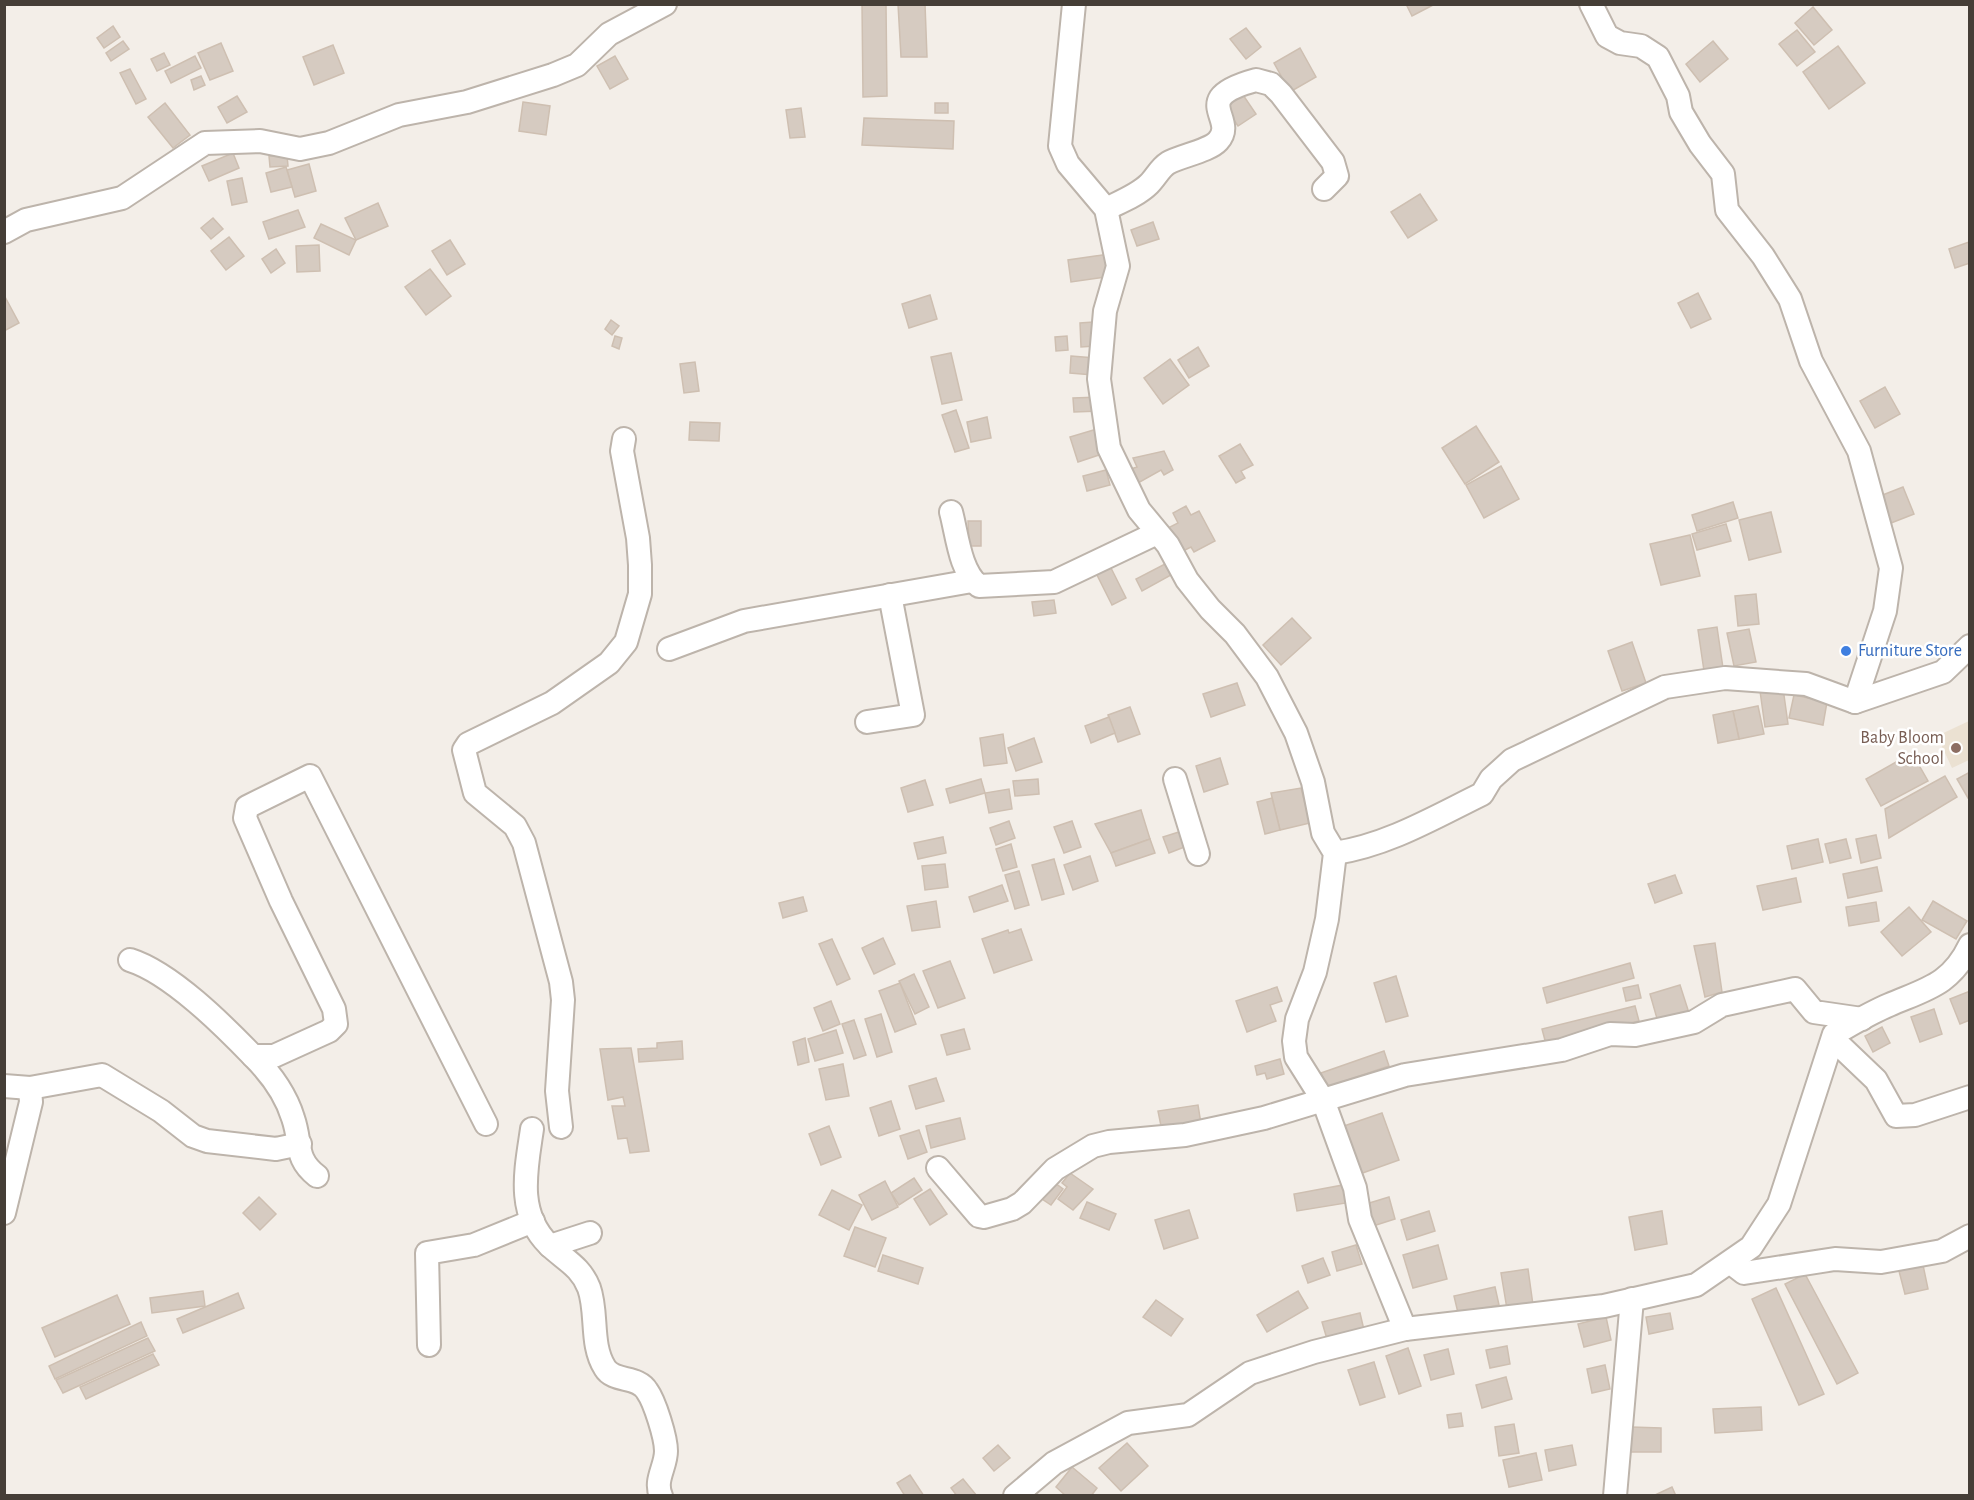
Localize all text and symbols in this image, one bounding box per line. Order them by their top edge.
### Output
place label: Furniture Store [1858,642,1962,660]
marker: Furniture Store [1839,644,1853,658]
place label: Baby Bloom School [1860,729,1944,768]
marker: Baby Bloom School [1949,741,1963,755]

